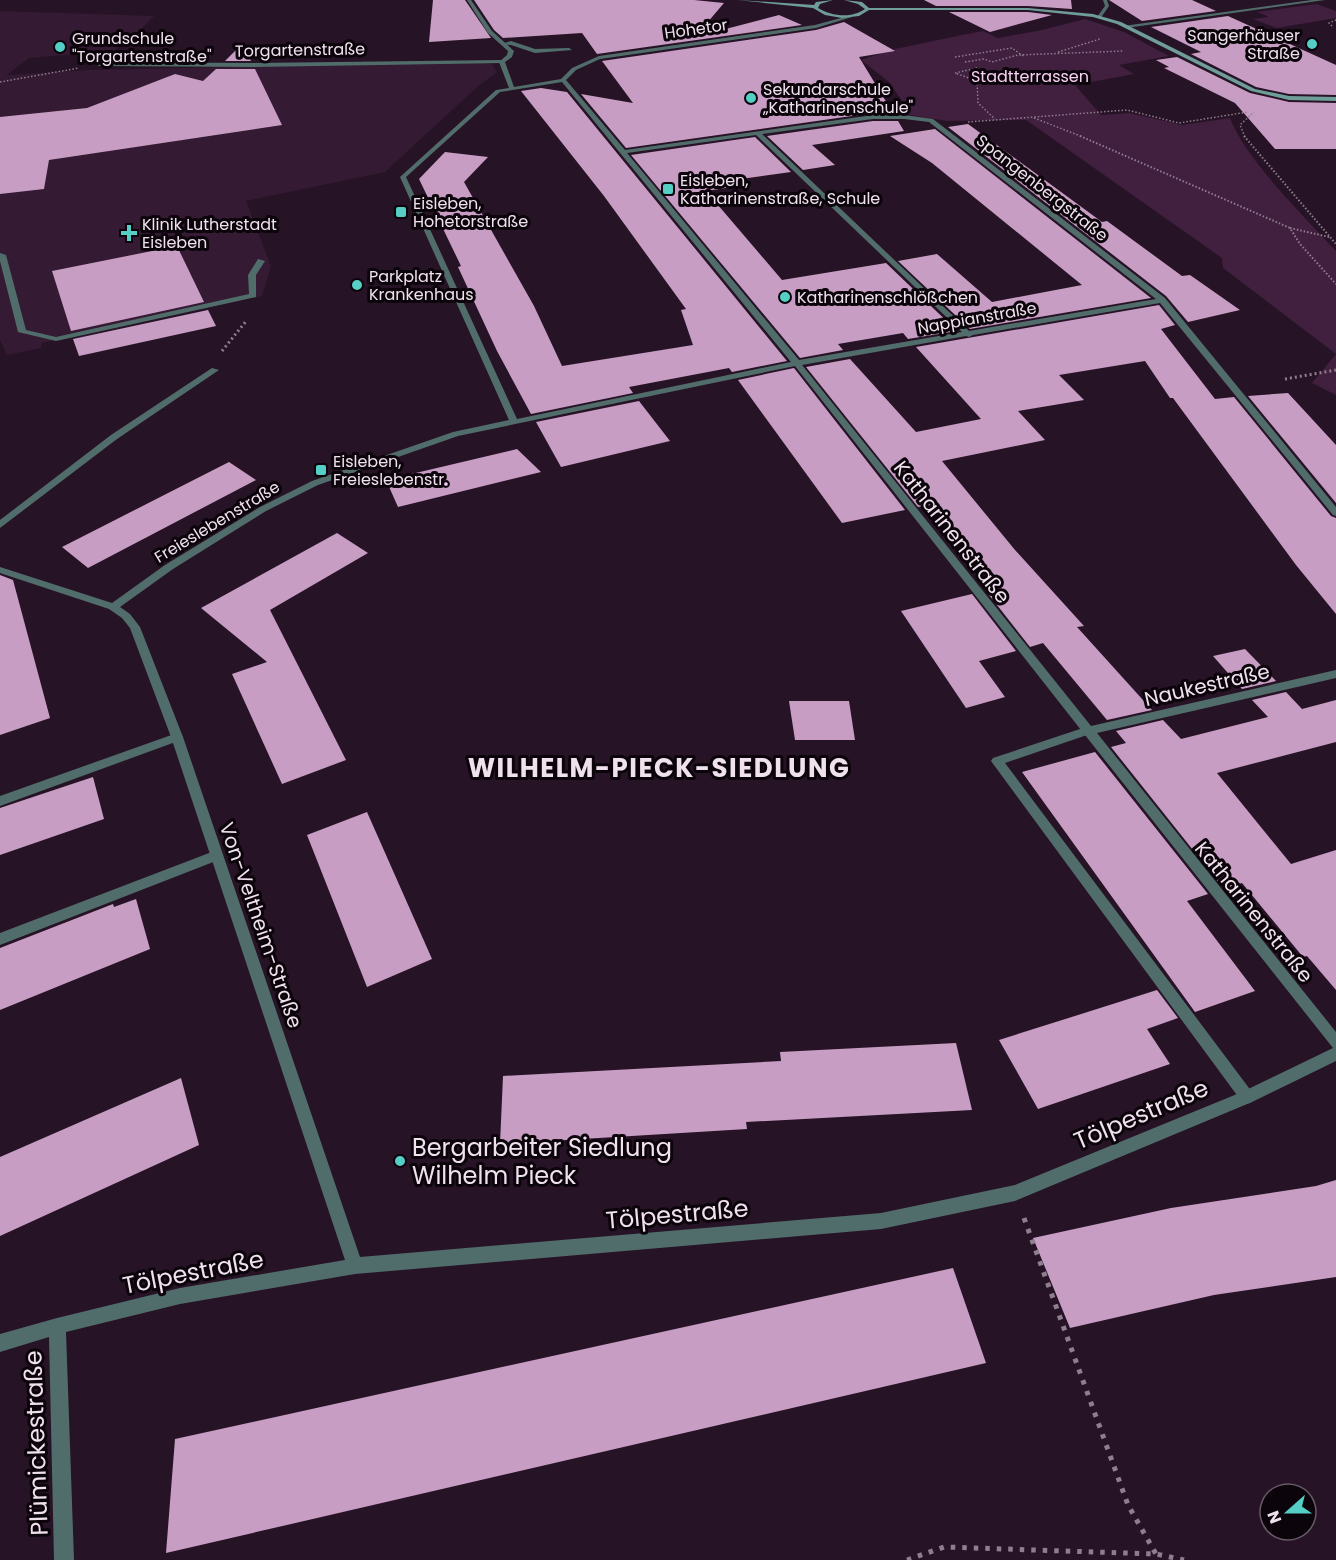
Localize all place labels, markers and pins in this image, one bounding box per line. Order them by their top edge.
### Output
place label: Sangerhäuser Straße [1187,24,1300,65]
place label: Grundschule "Torgartenstraße" [72,27,212,68]
marker: Sangerhäuser Straße [1305,37,1319,51]
marker: Grundschule "Torgartenstraße" [53,40,67,54]
place label: Sekundarschule „Katharinenschule" [762,78,914,119]
marker: Sekundarschule „Katharinenschule" [744,91,758,105]
place label: Eisleben, Katharinenstraße, Schule [680,169,880,210]
marker: Eisleben, Katharinenstraße, Schule [661,182,675,196]
place label: Eisleben, Hohetorstraße [413,192,528,233]
marker: Eisleben, Hohetorstraße [394,205,408,219]
place label: Klinik Lutherstadt Eisleben [142,213,277,254]
marker: Klinik Lutherstadt Eisleben [120,224,138,242]
place label: Parkplatz Krankenhaus [369,265,474,306]
marker: Parkplatz Krankenhaus [350,278,364,292]
place label: Katharinenschlößchen [797,286,978,309]
marker: Katharinenschlößchen [778,290,792,304]
place label: Eisleben, Freieslebenstr. [333,450,448,491]
marker: Eisleben, Freieslebenstr. [314,463,328,477]
place label: Bergarbeiter Siedlung Wilhelm Pieck [412,1131,672,1192]
marker: Bergarbeiter Siedlung Wilhelm Pieck [393,1154,407,1168]

